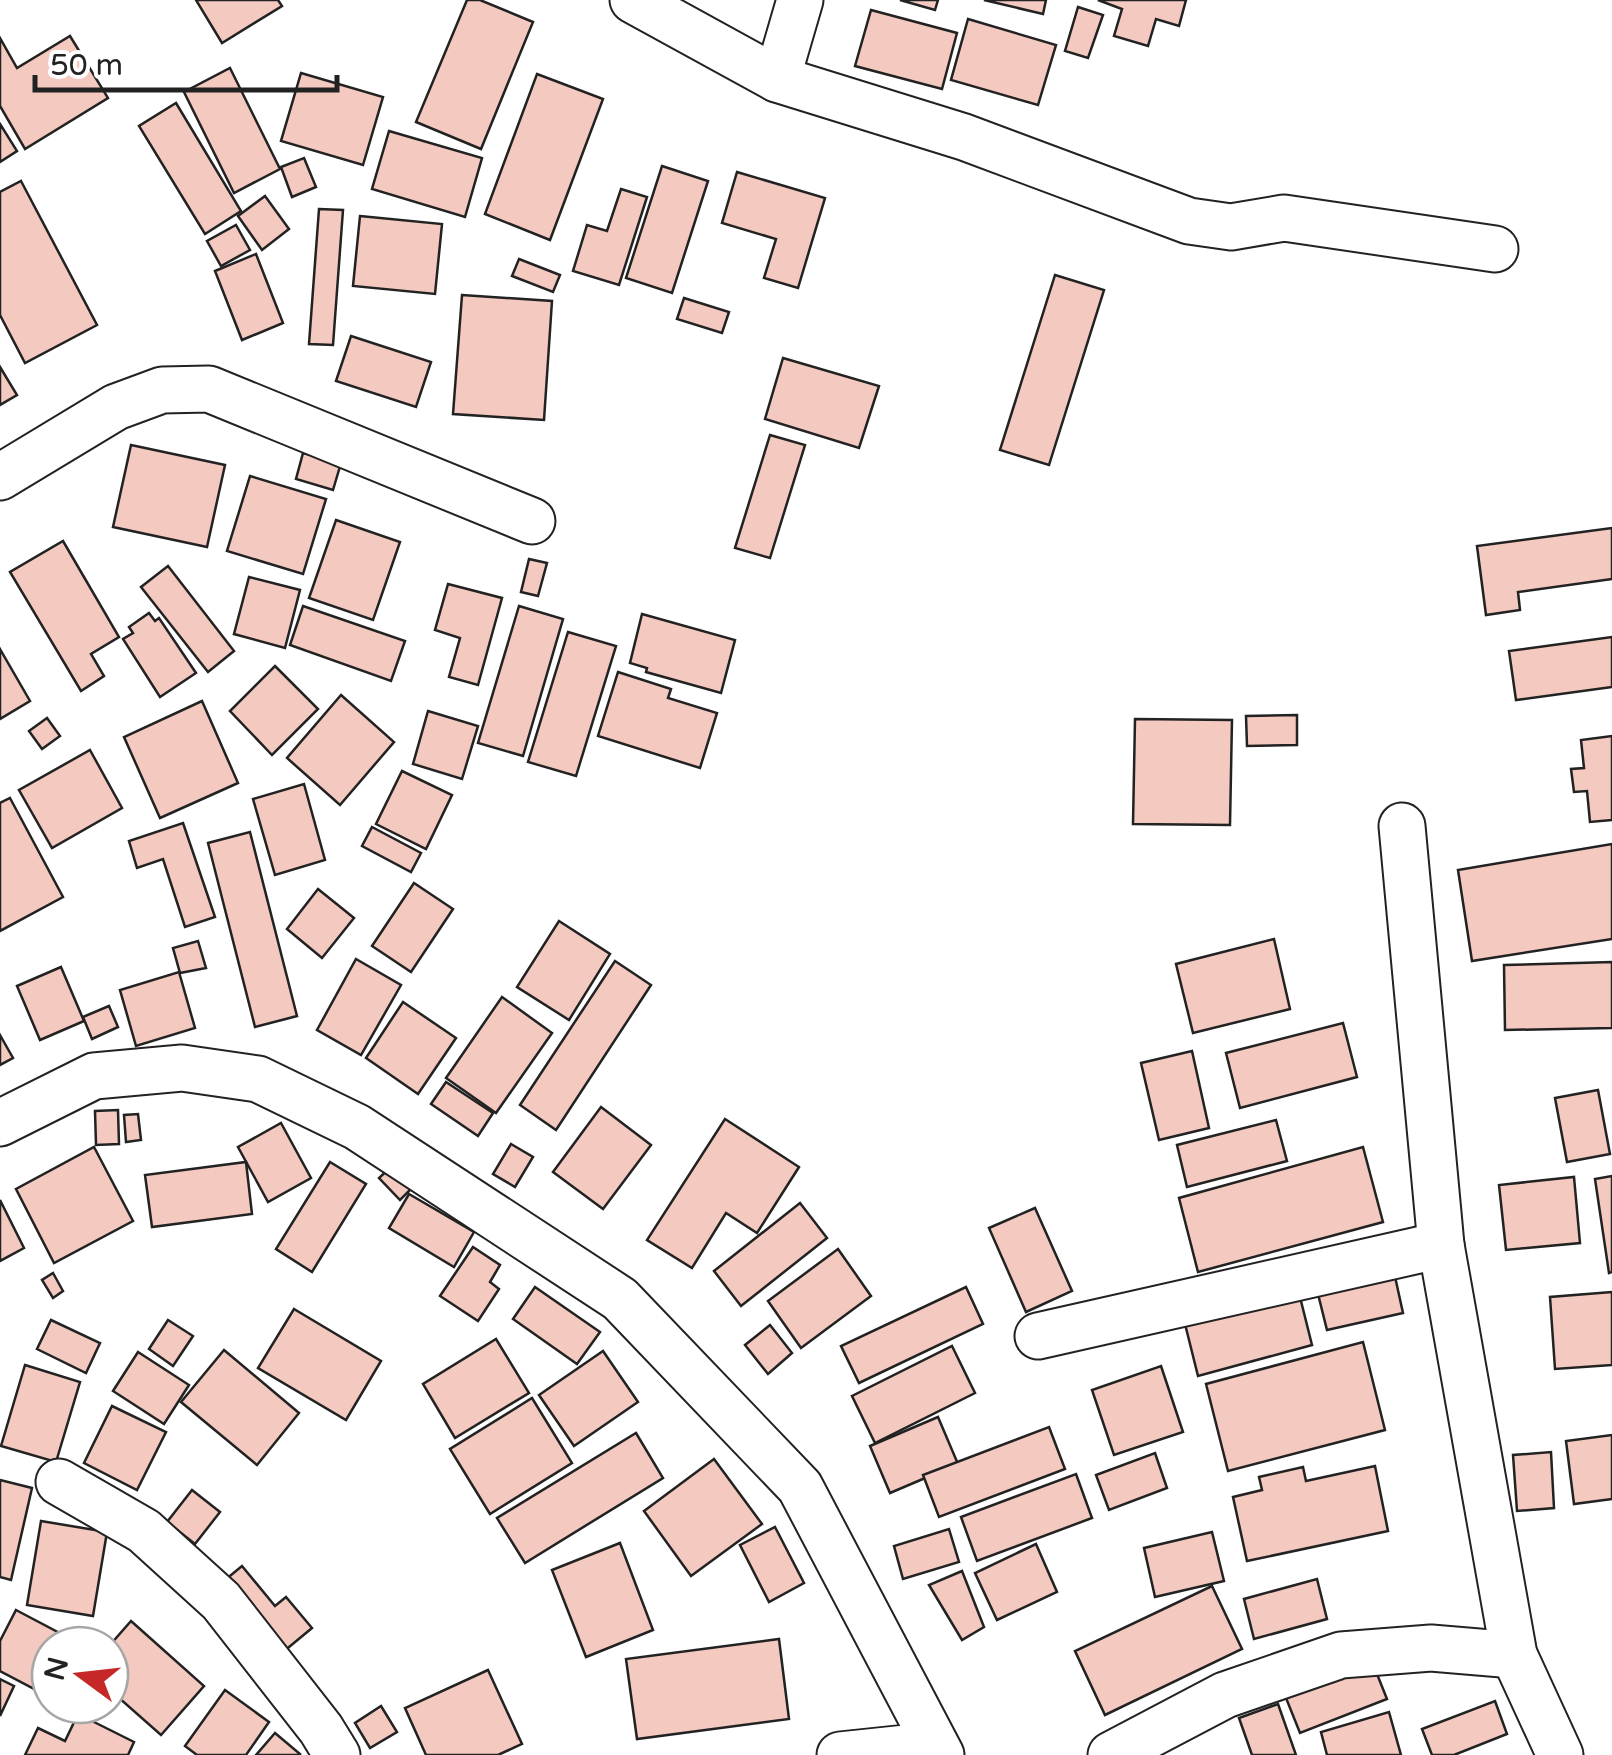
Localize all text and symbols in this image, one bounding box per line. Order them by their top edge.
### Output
scale bar [35,30,338,92]
text: 50 m [50,47,123,84]
north arrow [30,1625,130,1725]
text: N [37,1654,76,1684]

